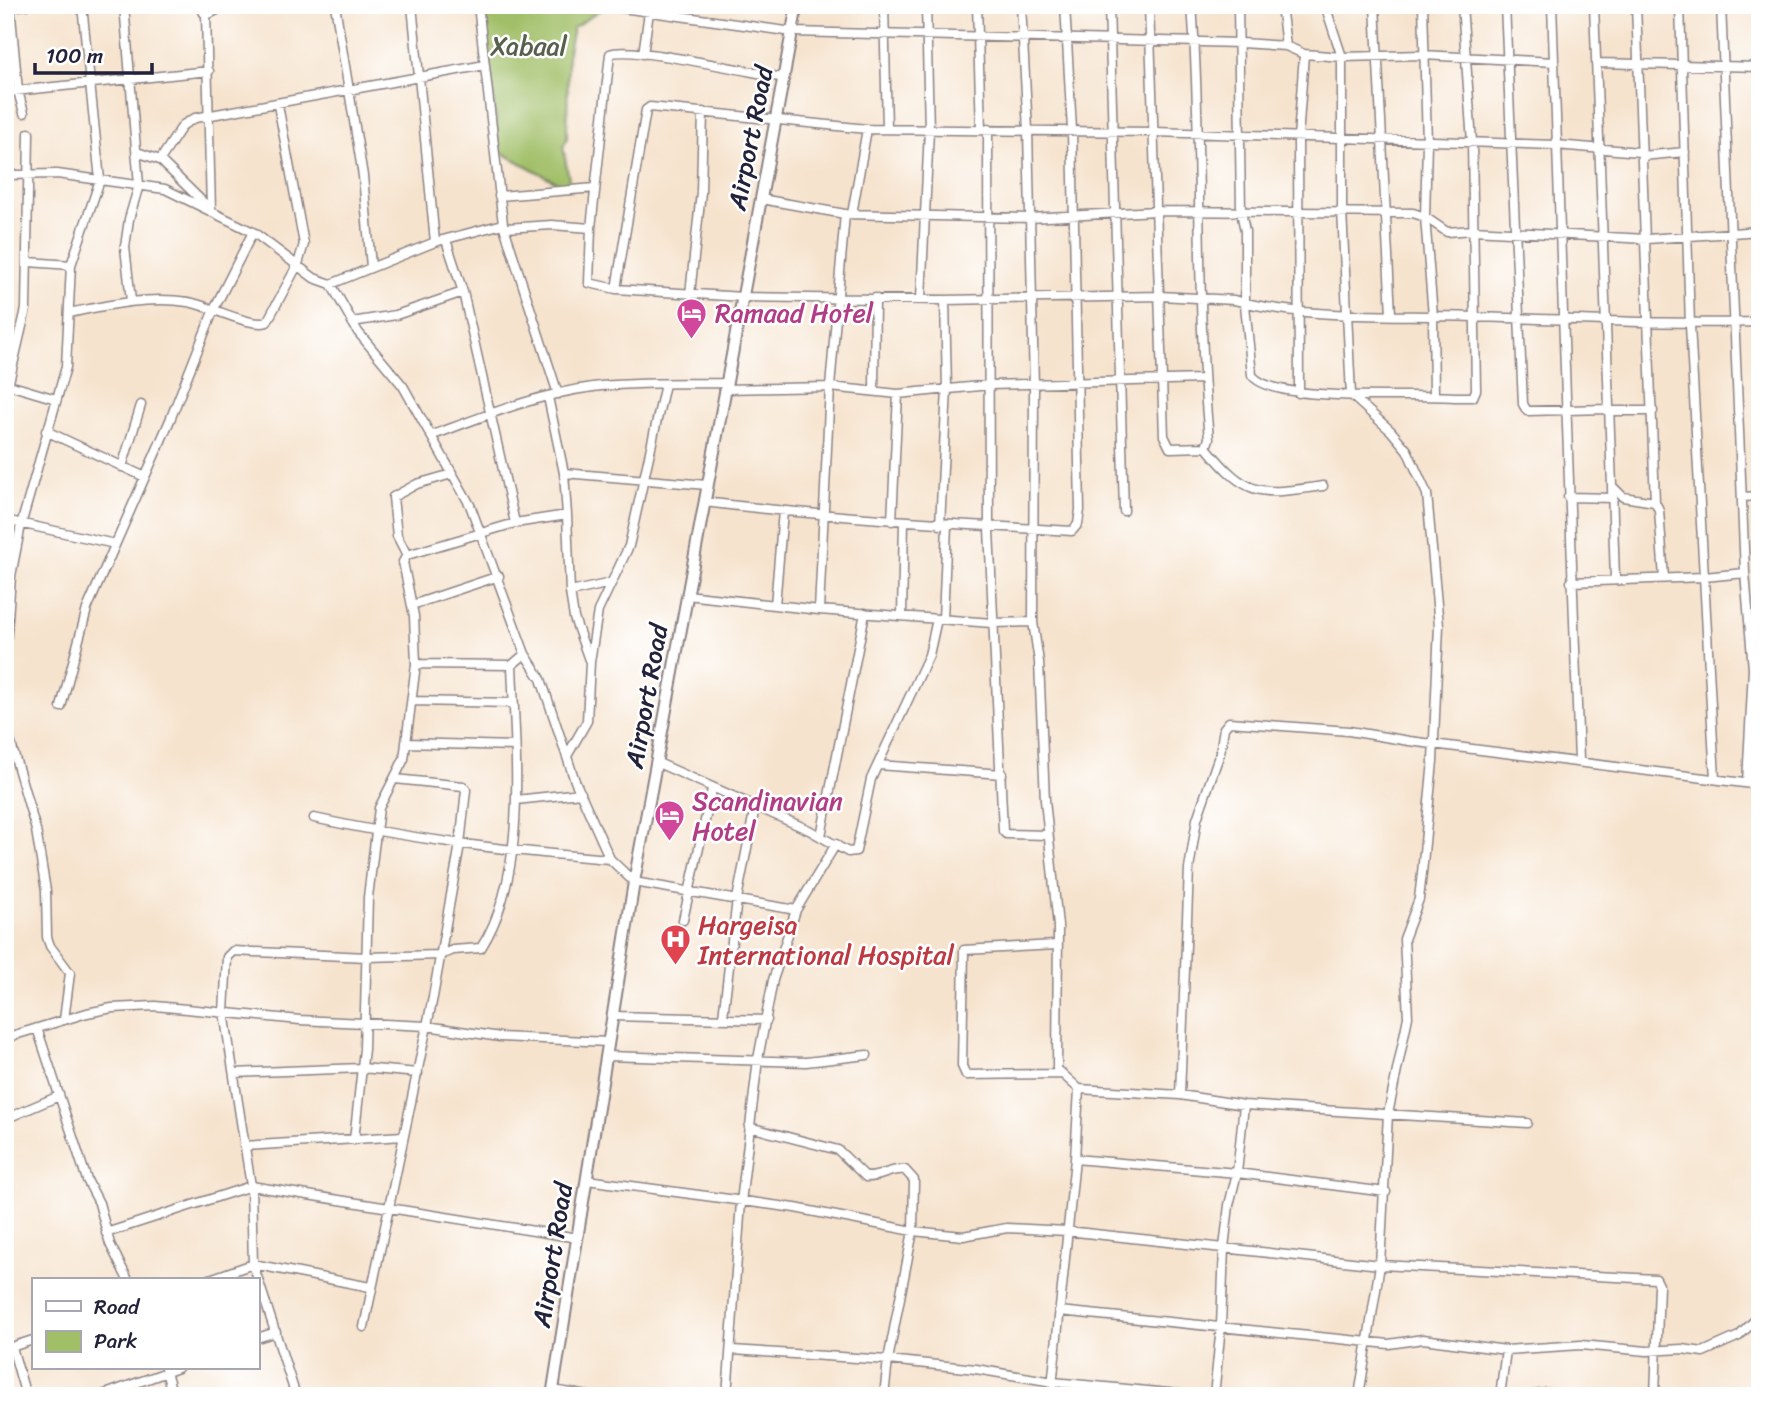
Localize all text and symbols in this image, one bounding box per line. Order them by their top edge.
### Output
park label: Xabaal [490,23,568,69]
scale bar [35,32,152,76]
text: 100 m [46,37,103,75]
street label: Airport Road [713,60,787,215]
place label: Ramaad Hotel [715,290,874,336]
hotel icon: Ramaad Hotel [675,296,709,340]
street label: Airport Road [610,618,682,773]
place label: Scandinavian Hotel [692,778,843,854]
hotel icon: Scandinavian Hotel [652,799,686,843]
place label: Hargeisa International Hospital [697,902,954,978]
hospital icon: Hargeisa International Hospital [658,923,692,967]
street label: Airport Road [518,1177,586,1332]
legend [32,1278,259,1370]
text: Road [94,1288,141,1326]
text: Park [94,1322,137,1360]

